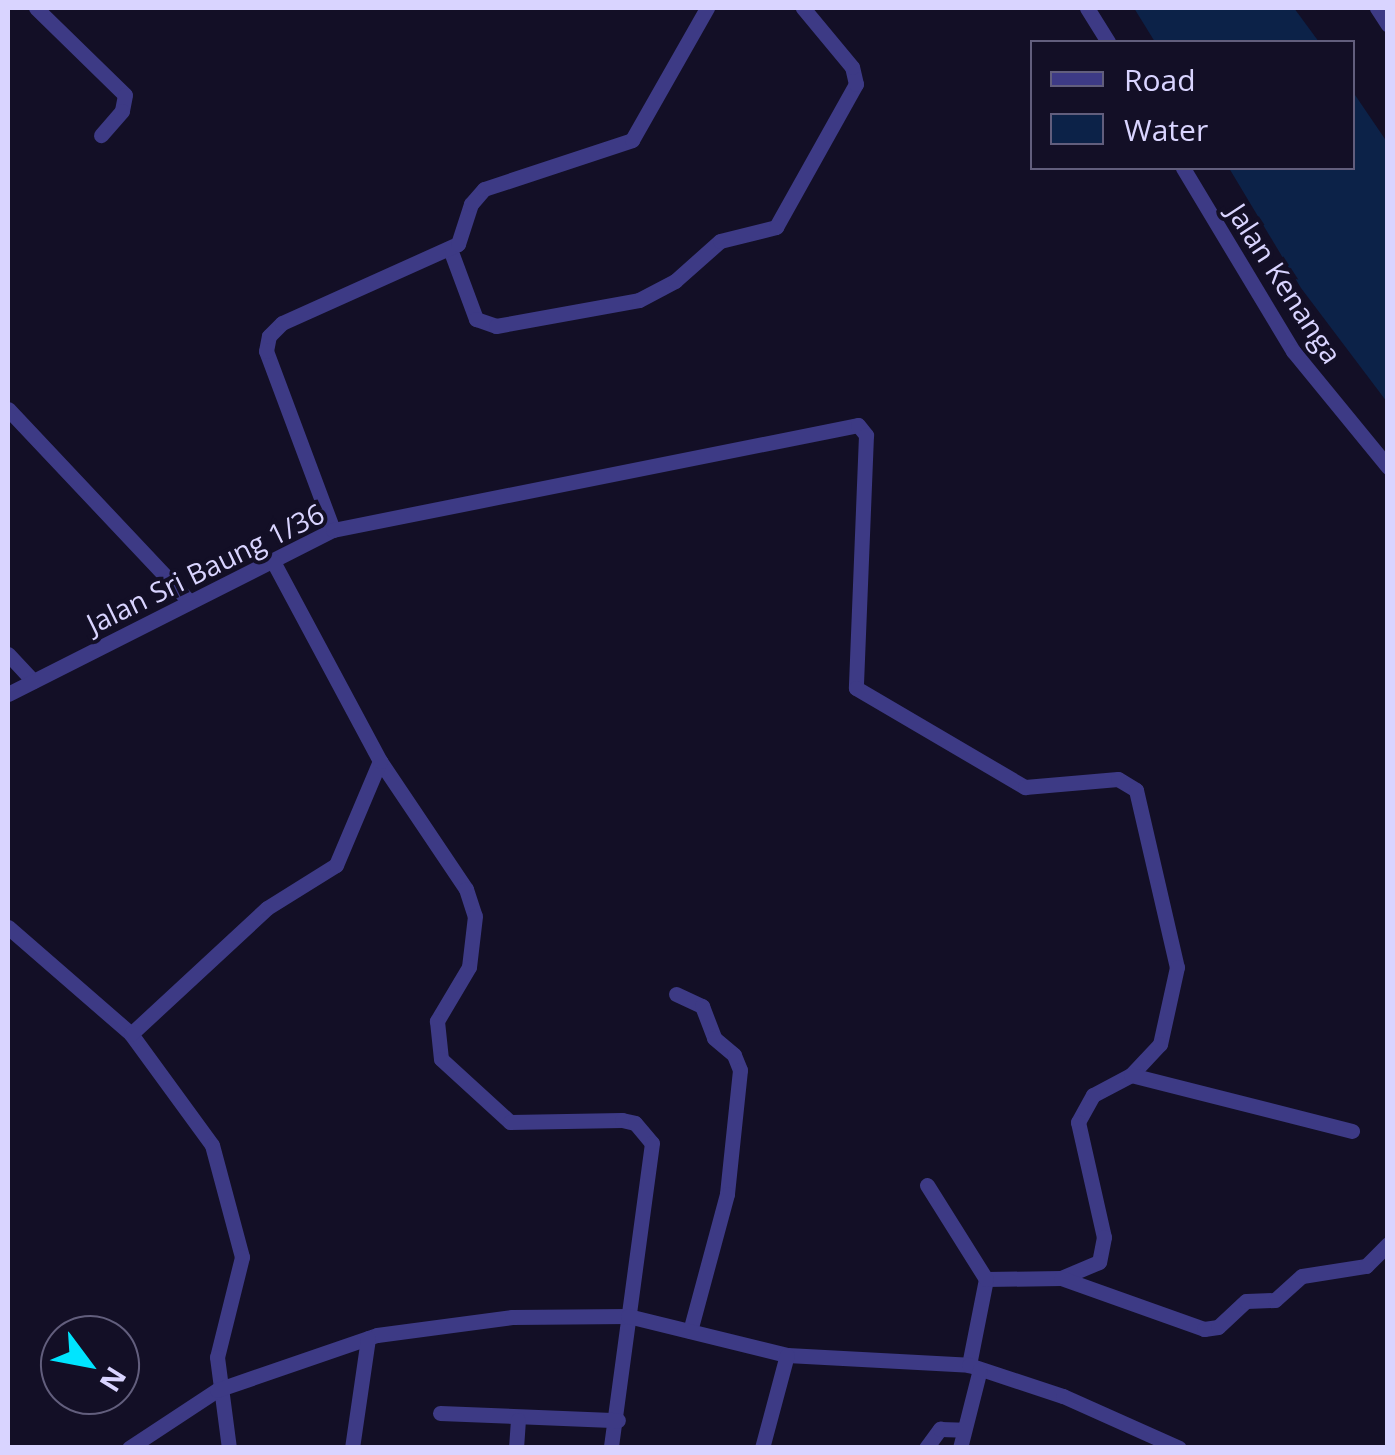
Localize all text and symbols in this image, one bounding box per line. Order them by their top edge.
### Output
legend [1030,40,1355,170]
text: Road [1124,59,1196,100]
text: Water [1124,109,1208,150]
street label: Jalan Kenanga [1221,197,1349,369]
street label: Jalan Sri Baung 1/36 [81,496,329,640]
north arrow [40,1315,140,1415]
text: N [92,1360,136,1400]

